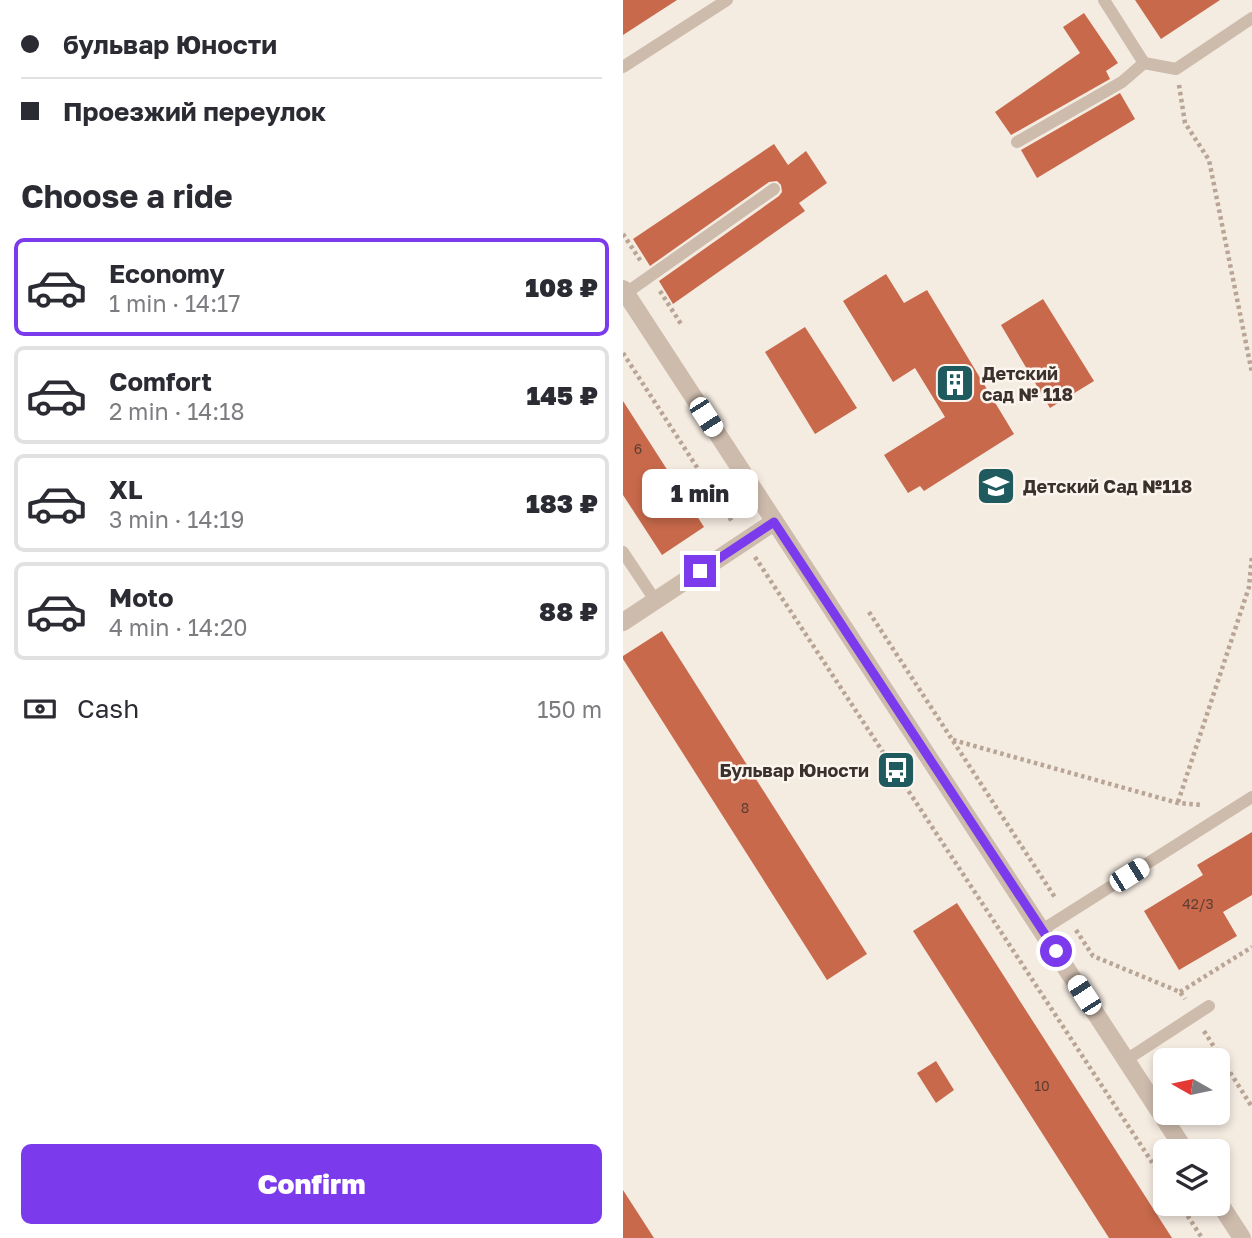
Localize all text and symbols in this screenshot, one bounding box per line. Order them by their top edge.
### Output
text: бульвар Юности [63,29,277,60]
text: Проезжий переулок [63,96,326,127]
text: Choose a ride [21,177,233,215]
icon: car [25,256,88,319]
text: Economy [109,258,225,289]
text: 108 ₽ [525,272,598,303]
text: 1 min · 14:17 [109,289,240,317]
building icon: Детский сад № 118 [934,362,976,404]
place label: Детский сад № 118 [982,362,1073,405]
icon: car [25,364,88,427]
text: Comfort [109,366,212,397]
text: 145 ₽ [527,380,598,411]
car [686,394,727,440]
text: 2 min · 14:18 [109,397,244,425]
house number: 6 [634,440,642,457]
school or university icon: Детский Сад №118 [975,465,1017,507]
callout: 1 min [642,470,758,518]
icon: car [25,472,88,535]
text: XL [109,474,143,505]
place label: Детский Сад №118 [1023,475,1192,497]
text: 1 min [671,479,729,507]
text: 183 ₽ [526,488,598,519]
text: 3 min · 14:19 [109,505,244,533]
route end [684,555,716,587]
icon: car [25,580,88,643]
text: Moto [109,582,174,613]
text: 88 ₽ [539,596,598,627]
text: 4 min · 14:20 [109,613,248,641]
icon: cash [21,690,59,728]
text: Cash [77,693,139,724]
text: 150 m [537,695,602,723]
bus stop icon: Бульвар Юности [875,749,917,791]
place label: Бульвар Юности [719,759,869,781]
house number: 8 [741,799,749,816]
car [1106,855,1153,895]
house number: 42/3 [1182,895,1214,912]
route start [1040,935,1072,967]
car [1064,972,1105,1018]
north arrow [1153,1048,1230,1125]
map controls [1153,1048,1230,1216]
house number: 10 [1034,1077,1050,1094]
button: layers [1153,1139,1230,1216]
button: Confirm [21,1144,602,1224]

